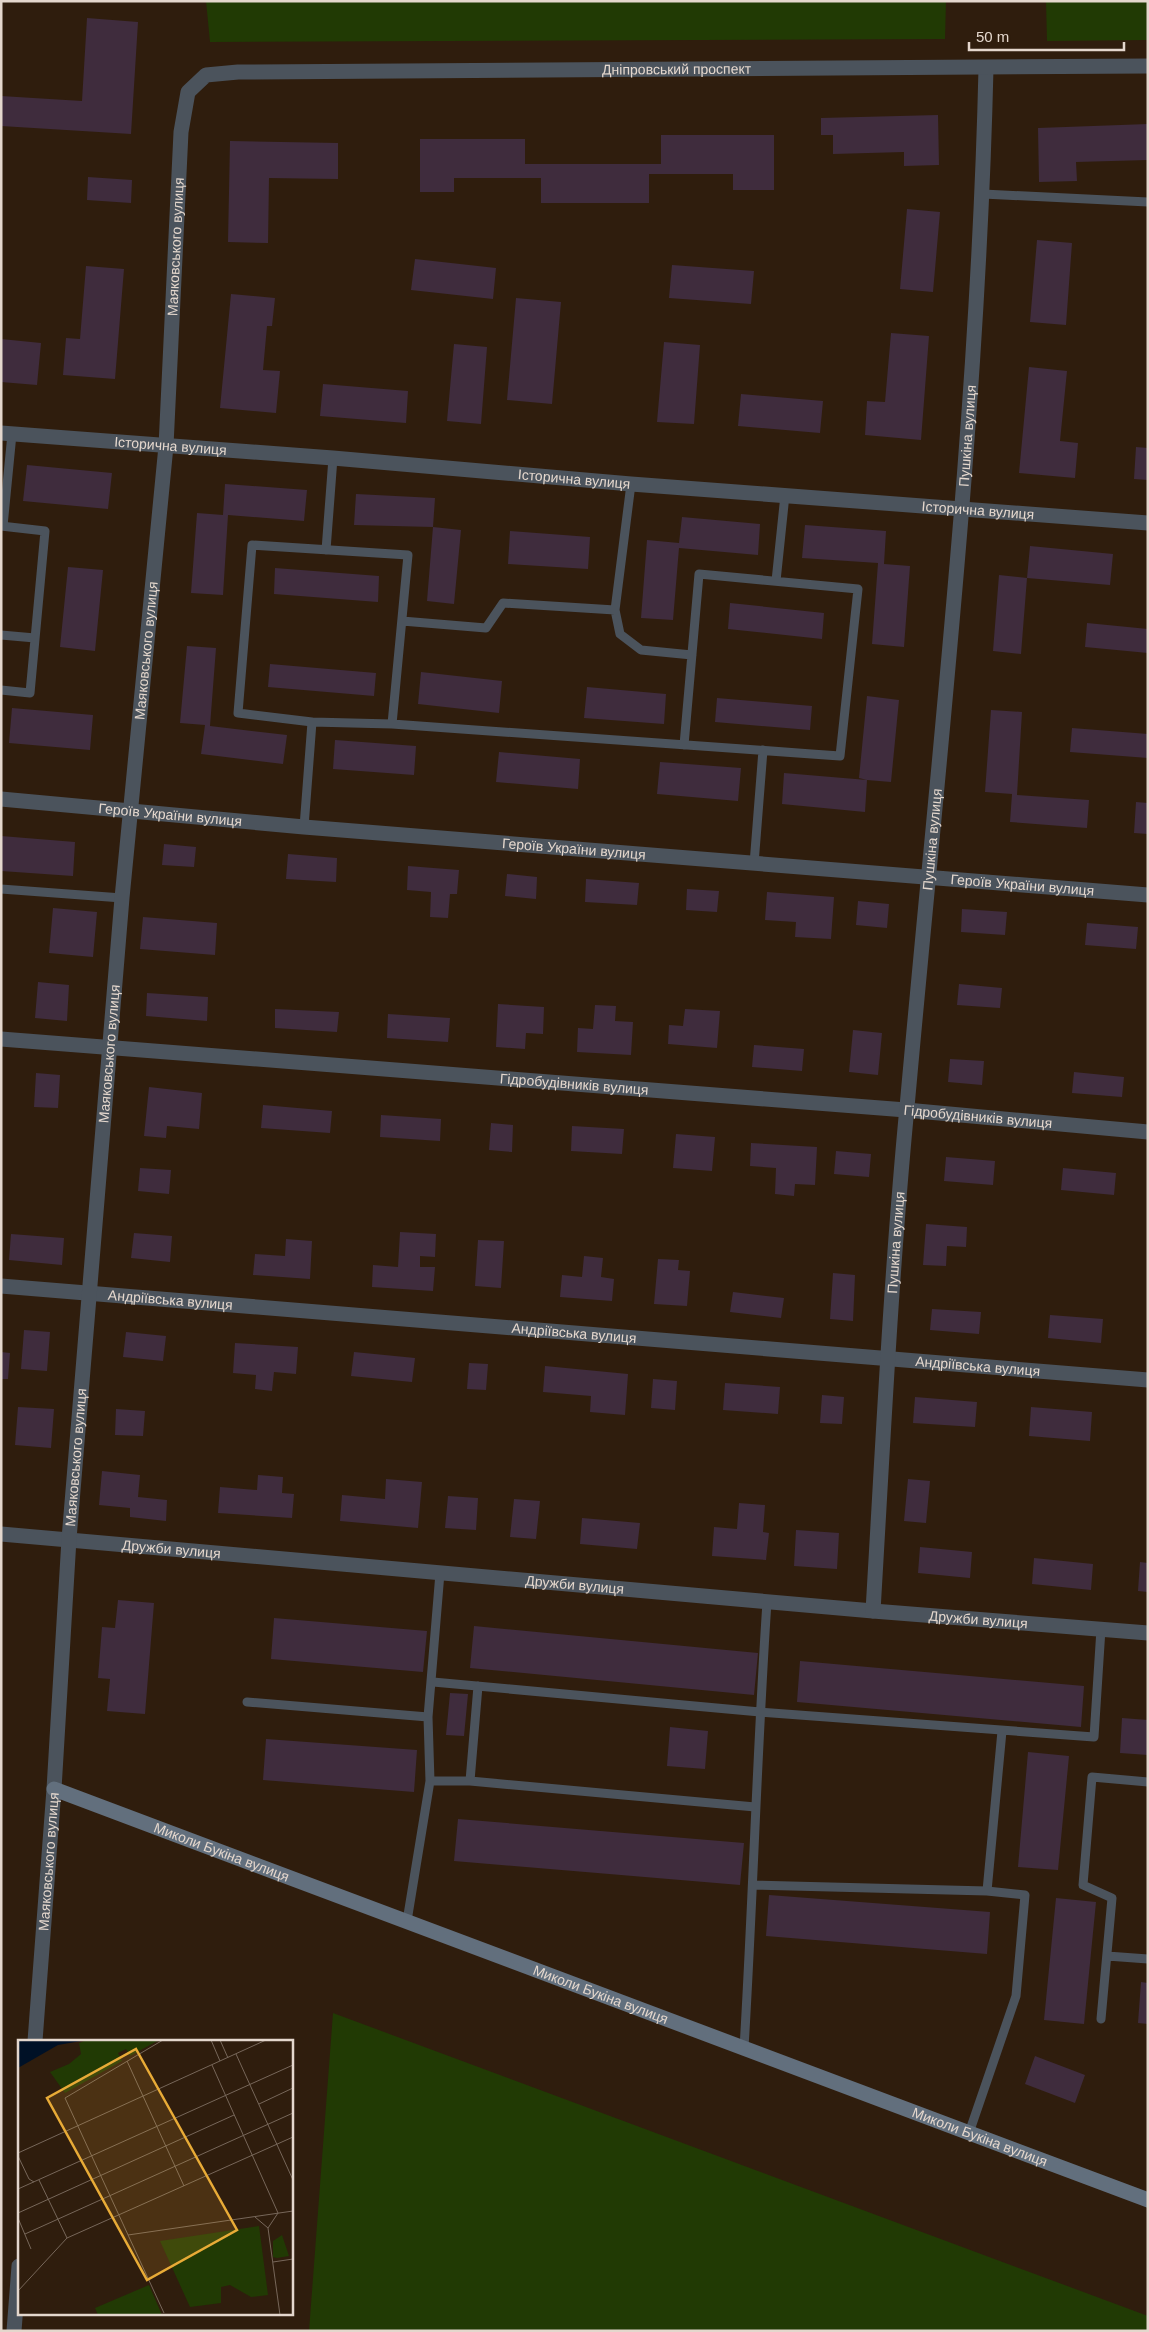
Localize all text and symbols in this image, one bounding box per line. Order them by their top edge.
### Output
scale bar [969,20,1124,52]
text: 50 m [976,28,1009,45]
street label: Дніпровський проспект [602,61,752,78]
street label: Маяковського вулиця [164,177,187,316]
street label: Пушкіна вулиця [955,384,979,488]
street label: Історична вулиця [114,434,227,458]
street label: Історична вулиця [517,466,631,492]
street label: Історична вулиця [921,498,1035,522]
street label: Маяковського вулиця [131,581,161,720]
street label: Пушкіна вулиця [919,788,945,891]
street label: Героїв України вулиця [98,800,243,829]
street label: Героїв України вулиця [501,835,646,862]
street label: Героїв України вулиця [950,871,1095,899]
street label: Маяковського вулиця [95,984,123,1124]
street label: Гідробудівників вулиця [499,1070,649,1098]
street label: Гідробудівників вулиця [903,1102,1053,1131]
street label: Пушкіна вулиця [884,1191,908,1294]
street label: Андріївська вулиця [107,1287,233,1313]
street label: Андріївська вулиця [511,1320,637,1346]
street label: Андріївська вулиця [915,1353,1041,1379]
street label: Маяковського вулиця [62,1388,89,1527]
street label: Дружби вулиця [121,1537,221,1561]
street label: Дружби вулиця [525,1572,625,1597]
street label: Дружби вулиця [928,1607,1028,1631]
street label: Маяковського вулиця [35,1792,62,1931]
street label: Миколи Букіна вулиця [152,1819,291,1885]
street label: Миколи Букіна вулиця [531,1962,671,2027]
inset map [18,2040,292,2314]
street label: Миколи Букіна вулиця [910,2104,1050,2169]

